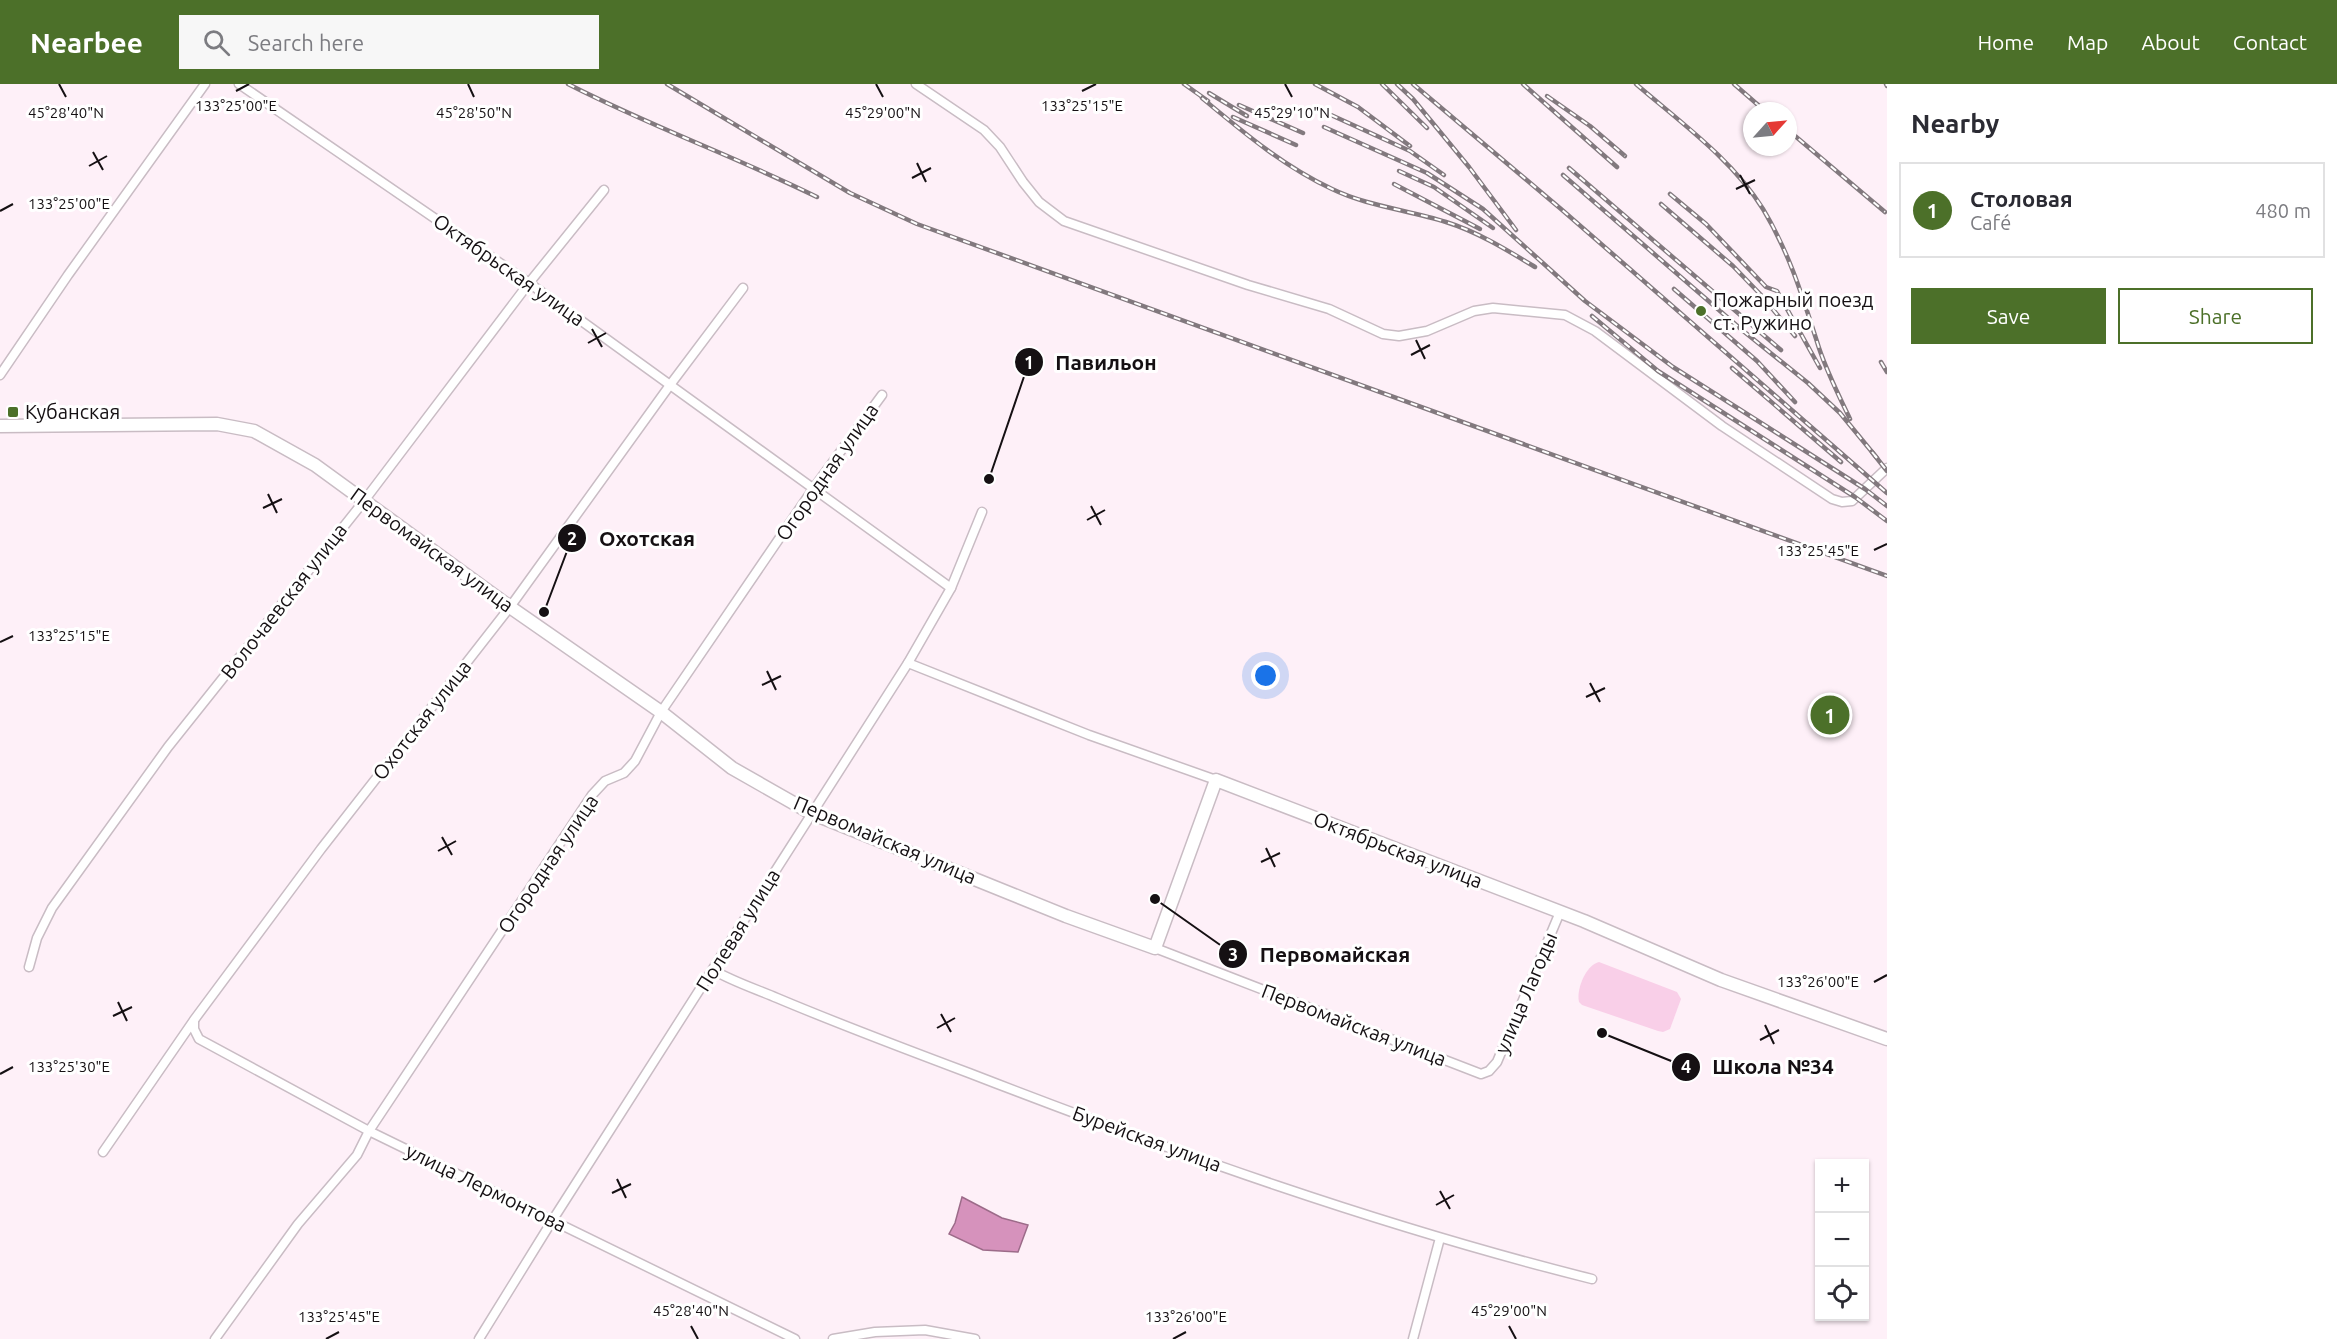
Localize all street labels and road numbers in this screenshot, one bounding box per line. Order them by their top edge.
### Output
street label: Октябрьская улица [429,209,589,330]
street label: Огородная улица [771,399,883,545]
street label: Первомайская улица [346,483,518,616]
street label: Волочаевская улица [216,519,351,683]
street label: Охотская улица [368,655,476,784]
street label: Огородная улица [493,790,603,937]
street label: Первомайская улица [791,791,980,888]
street label: Октябрьская улица [1310,807,1486,892]
street label: Полевая улица [691,864,784,995]
street label: улица Лагоды [1490,929,1561,1057]
street label: Первомайская улица [1259,979,1450,1070]
street label: Бурейская улица [1070,1101,1225,1176]
street label: улица Лермонтова [402,1139,570,1236]

